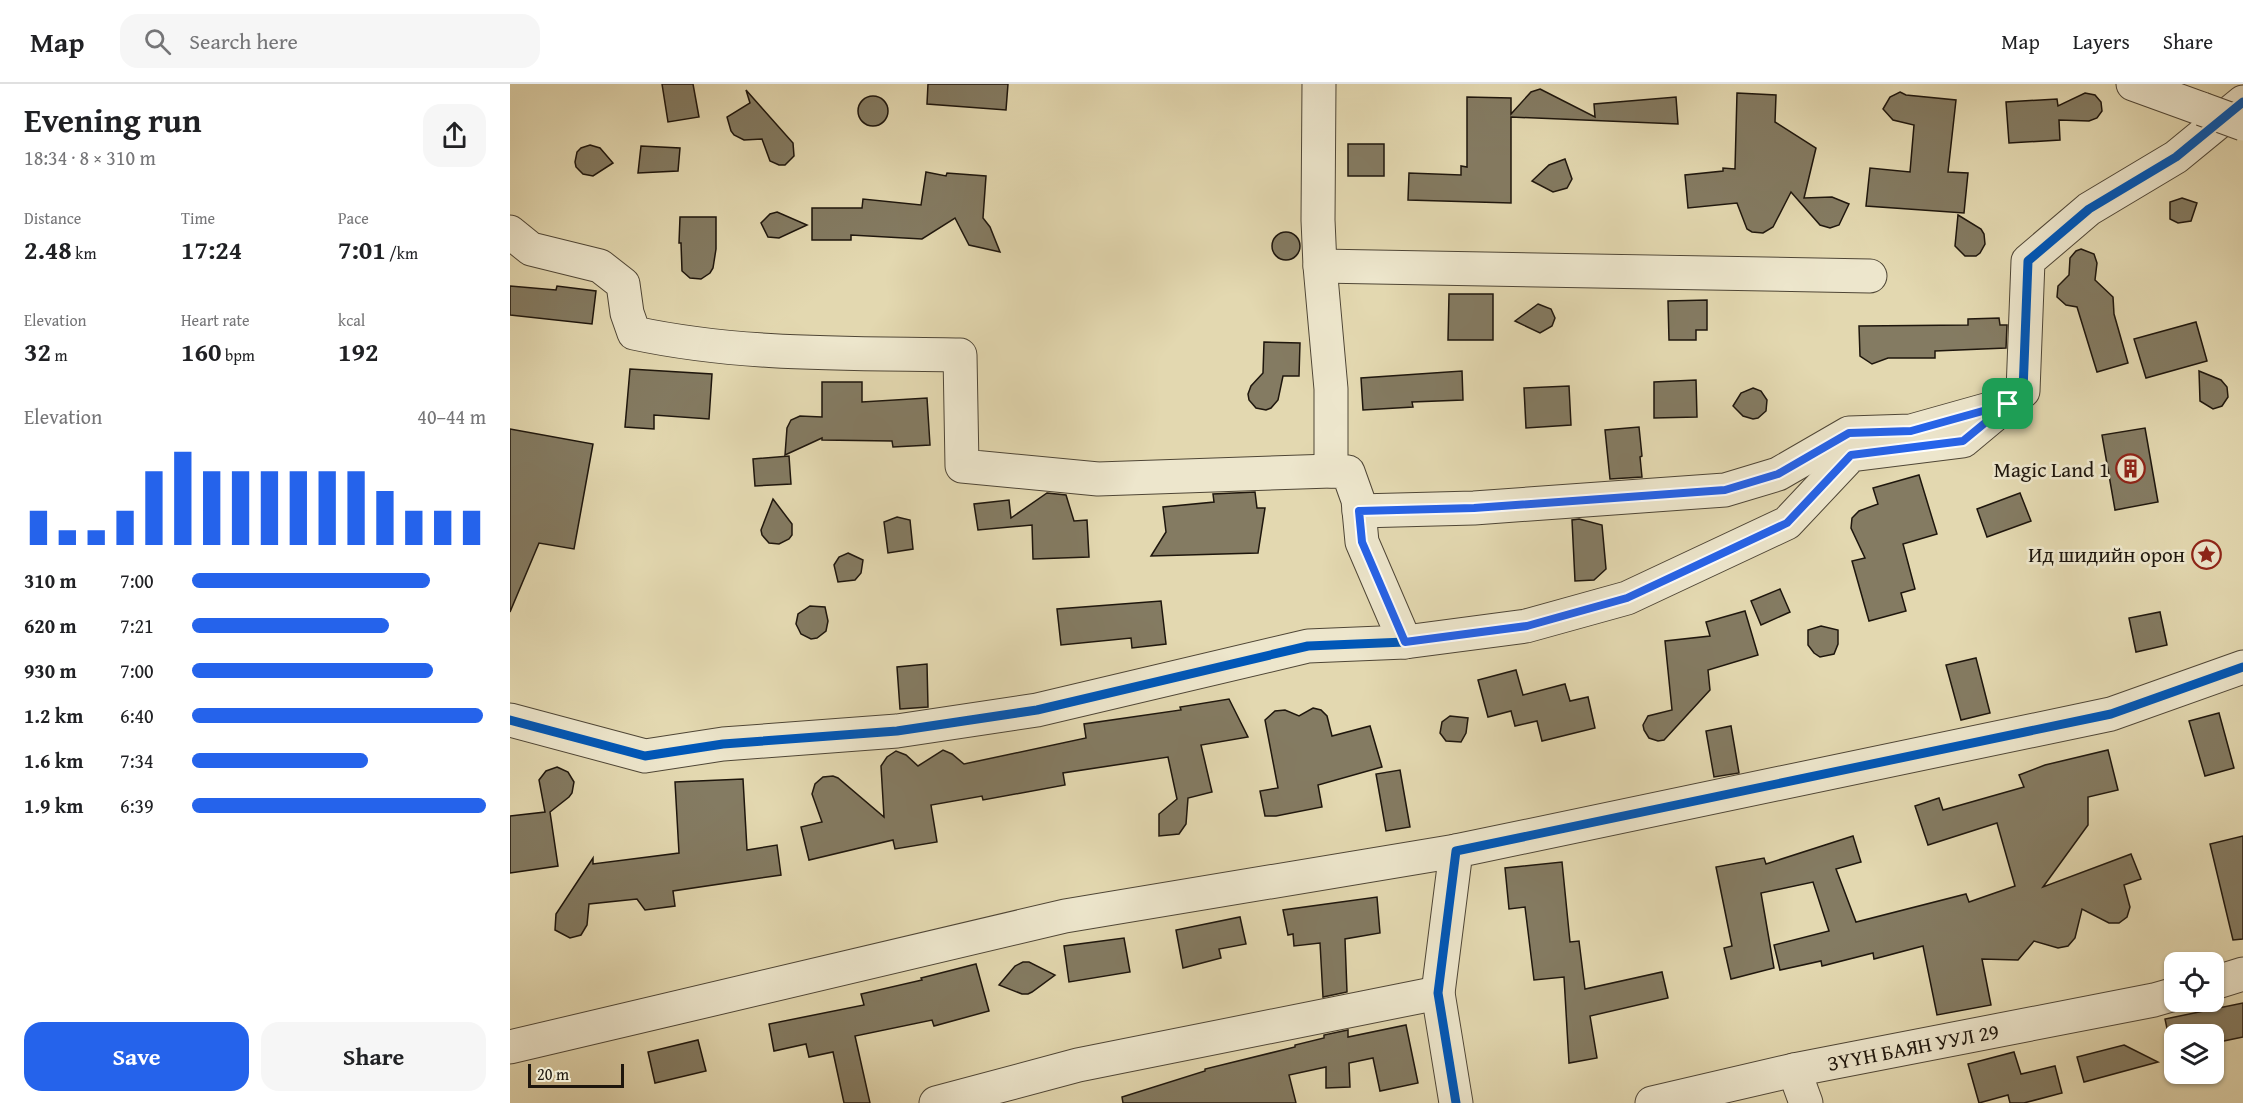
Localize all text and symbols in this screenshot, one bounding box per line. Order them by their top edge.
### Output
search box [120,14,540,68]
text: Map [30,21,84,62]
icon: search [141,25,174,58]
text: Search here [189,25,298,57]
text: Map [2001,26,2040,57]
text: Layers [2073,26,2130,57]
text: Share [2163,26,2213,57]
text: Evening run [24,96,201,144]
button: share [423,104,486,167]
text: 18:34 · 8 × 310 m [24,143,156,172]
text: Distance [24,206,81,230]
text: Time [181,206,215,230]
text: Pace [338,206,369,230]
text: 2.48 [24,230,72,269]
text: 17:24 [181,230,242,269]
text: 7:01 [338,230,386,269]
text: km [72,241,96,265]
text: /km [386,241,418,265]
text: Elevation [24,308,87,332]
text: Heart rate [181,308,250,332]
text: kcal [338,308,365,332]
text: 32 [24,332,51,371]
text: 160 [181,332,221,371]
text: 192 [338,332,378,371]
text: m [51,343,68,367]
text: bpm [221,343,255,367]
pin [1982,378,2033,429]
icon: arrive [1991,387,2024,420]
text: Elevation [24,402,102,431]
text: 40–44 m [417,402,486,431]
building icon: Magic Land 1 [2114,453,2146,485]
place label: Magic Land 1 [1994,454,2109,485]
place icon: Ид шидийн орон [2190,538,2222,570]
place label: Ид шидийн орон [2028,539,2185,570]
text: 310 m [24,566,77,595]
text: 7:00 [120,566,154,595]
text: 620 m [24,611,77,640]
text: 7:21 [120,611,154,640]
text: 930 m [24,656,77,685]
text: 7:00 [120,656,154,685]
text: 1.2 km [24,701,83,730]
text: 6:40 [120,701,154,730]
text: 1.6 km [24,746,83,775]
text: 7:34 [120,746,154,775]
text: 1.9 km [24,791,83,820]
text: 6:39 [120,791,154,820]
map controls [2164,952,2224,1084]
button: locate [2164,952,2224,1012]
street label: ЗҮҮН БАЯН УУЛ 29 [1825,1015,2001,1079]
button: Save [24,1022,249,1091]
button: Share [261,1022,486,1091]
button: layers [2164,1024,2224,1084]
scale bar [528,1061,624,1088]
text: 20 m [537,1062,569,1086]

